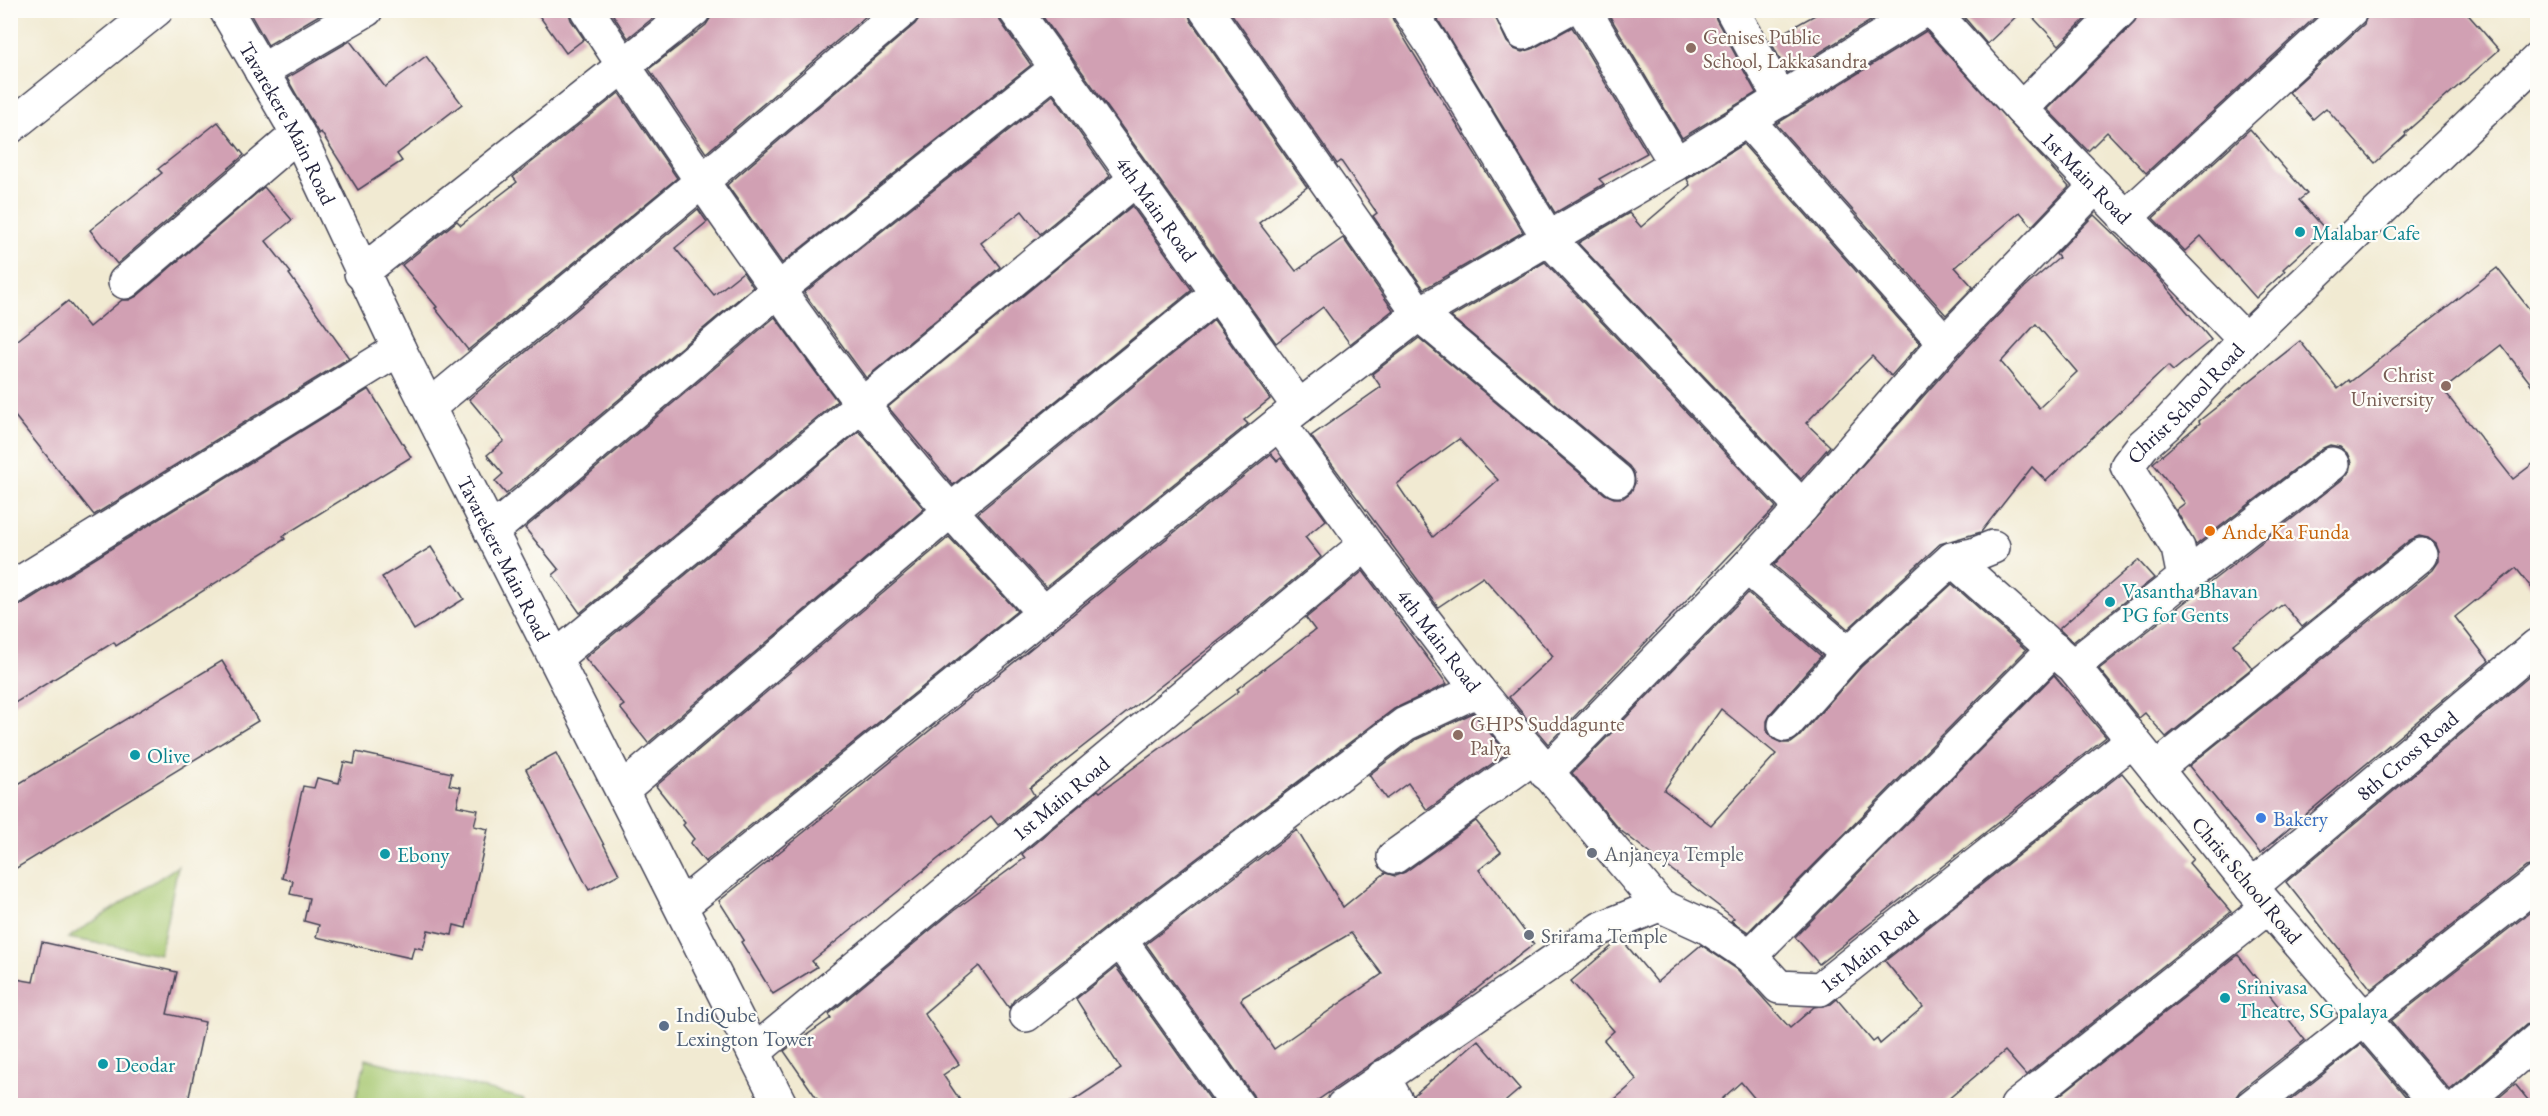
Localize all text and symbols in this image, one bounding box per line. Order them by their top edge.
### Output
place label: Genises Public School, Lakkasandra [1703,23,1868,74]
street label: Tavarekere Main Road [234,36,343,209]
marker: Genises Public School, Lakkasandra [1684,41,1698,55]
street label: 1st Main Road [2036,125,2138,230]
street label: 4th Main Road [1110,151,1204,267]
place label: Malabar Cafe [2312,219,2420,246]
marker: Malabar Cafe [2293,225,2307,239]
street label: Christ School Road [2120,336,2250,469]
place label: Christ University [2351,361,2435,412]
marker: Christ University [2439,379,2453,393]
street label: Tavarekere Main Road [452,471,557,645]
place label: Ande Ka Funda [2221,518,2350,545]
marker: Ande Ka Funda [2203,524,2217,538]
place label: Vasantha Bhavan PG for Gents [2122,577,2258,628]
street label: 4th Main Road [1391,583,1488,697]
marker: Vasantha Bhavan PG for Gents [2103,595,2117,609]
street label: 8th Cross Road [2350,704,2464,806]
place label: GHPS Suddagunte Palya [1470,710,1624,761]
marker: GHPS Suddagunte Palya [1451,728,1465,742]
place label: Olive [147,742,190,769]
marker: Olive [128,748,142,762]
street label: 1st Main Road [1006,749,1115,846]
place label: Bakery [2273,805,2329,832]
street label: Christ School Road [2186,811,2308,950]
marker: Bakery [2254,811,2268,825]
place label: Anjaneya Temple [1603,840,1744,867]
place label: Ebony [397,841,450,868]
marker: Anjaneya Temple [1585,846,1599,860]
marker: Ebony [378,847,392,861]
street label: 1st Main Road [1814,902,1924,998]
place label: Srirama Temple [1541,922,1667,949]
marker: Srirama Temple [1522,928,1536,942]
place label: Srinivasa Theatre, SG palaya [2237,973,2389,1024]
marker: Srinivasa Theatre, SG palaya [2218,991,2232,1005]
place label: IndiQube Lexington Tower [676,1001,814,1052]
marker: IndiQube Lexington Tower [657,1019,671,1033]
place label: Deodar [115,1051,175,1078]
marker: Deodar [96,1057,110,1071]

